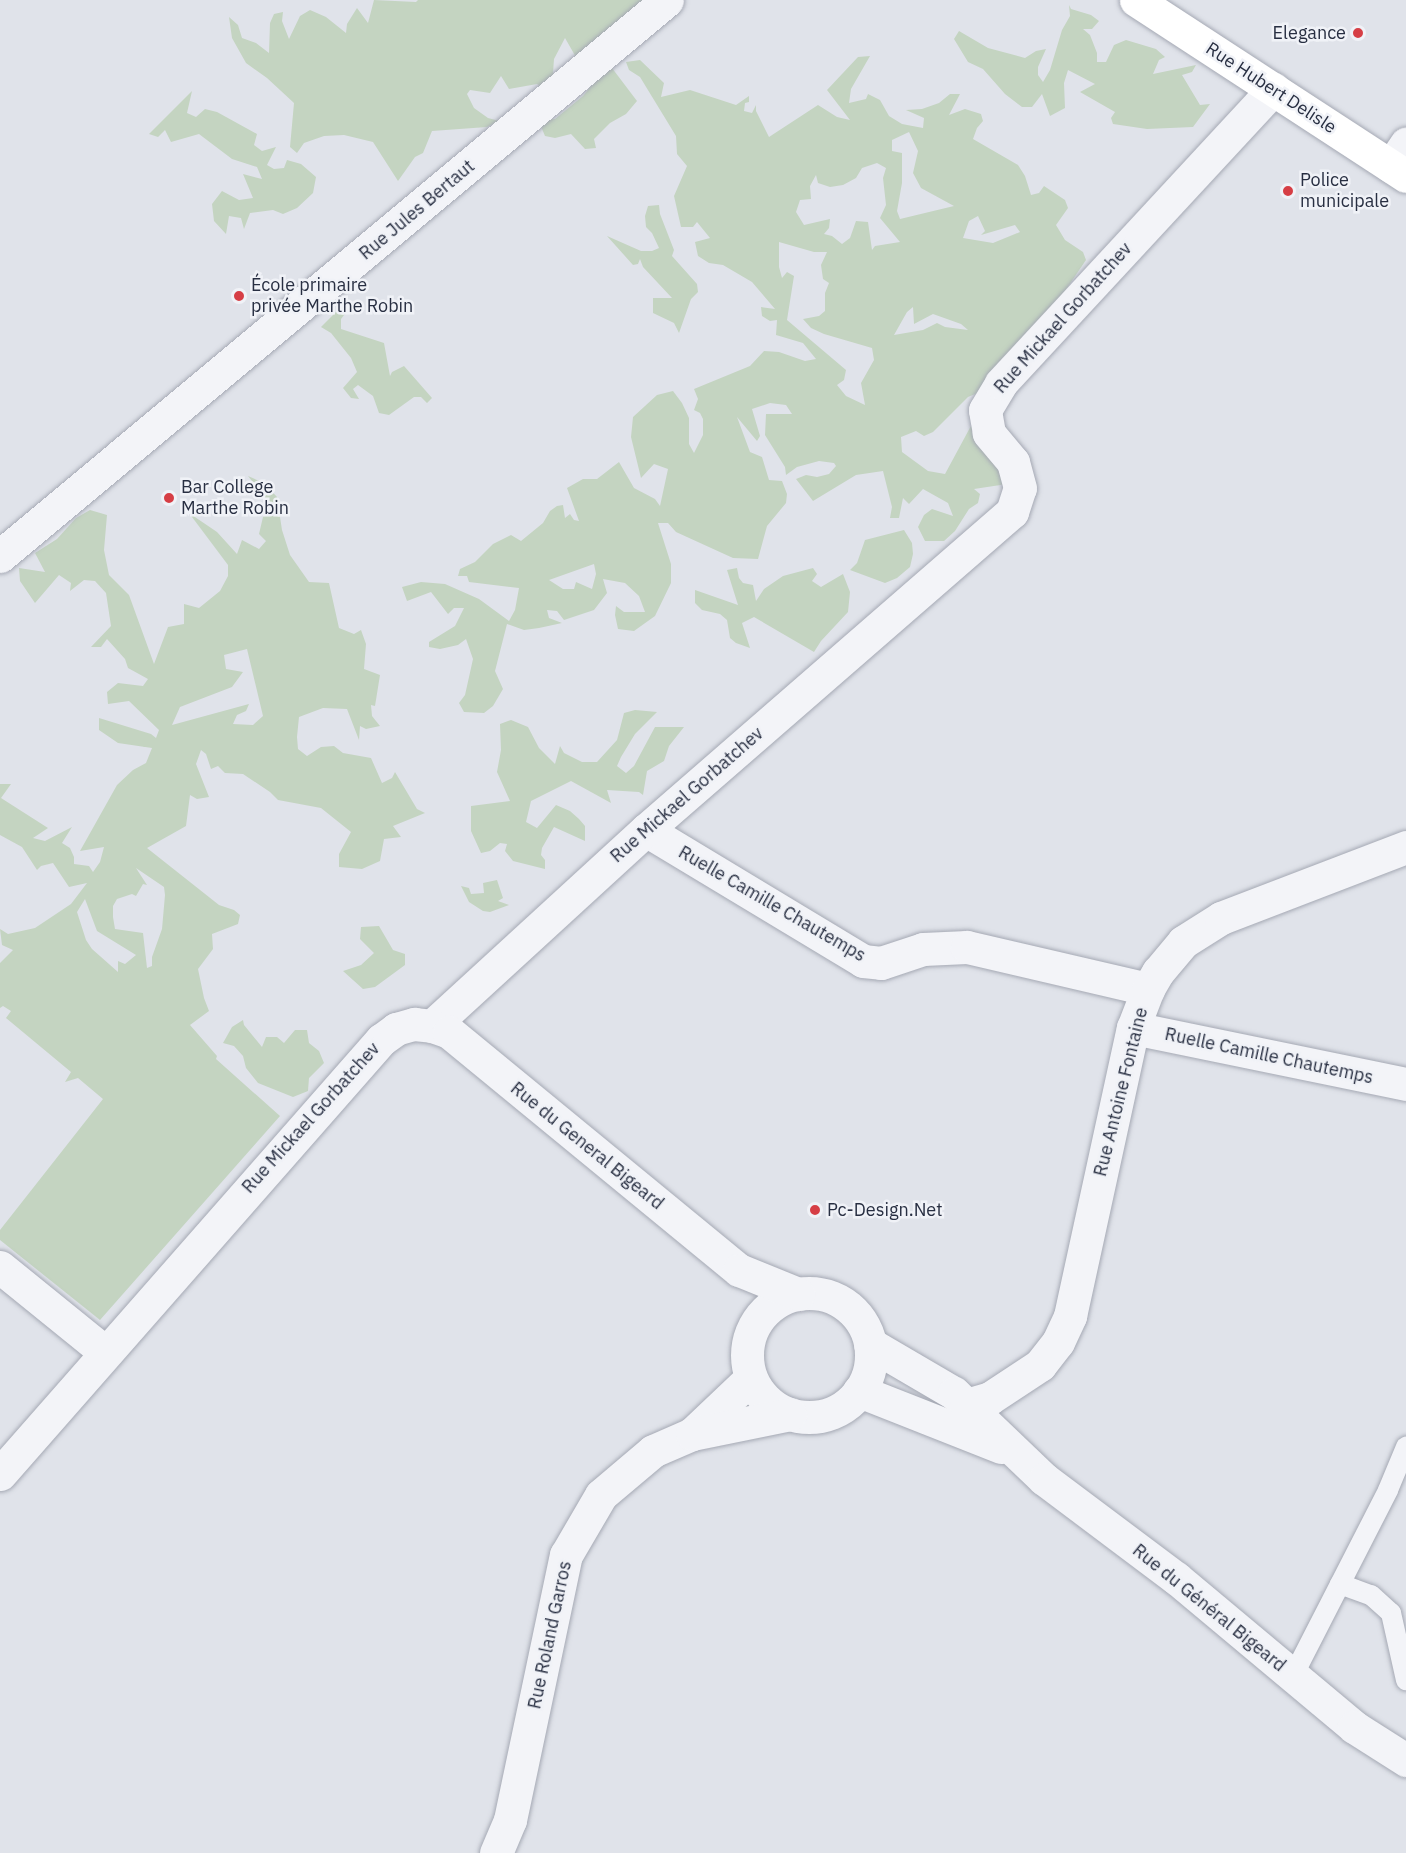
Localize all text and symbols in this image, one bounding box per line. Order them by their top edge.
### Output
place label: Elegance [1273,22,1346,44]
marker: Elegance [1351,26,1365,40]
street label: Rue Hubert Delisle [1202,38,1340,138]
street label: Rue Jules Bertaut [355,155,479,265]
place label: Police municipale [1300,170,1389,213]
marker: Police municipale [1281,184,1295,198]
street label: Rue Mickael Gorbatchev [990,238,1136,398]
place label: École primaire privée Marthe Robin [251,275,413,318]
marker: École primaire privée Marthe Robin [232,289,246,303]
place label: Bar College Marthe Robin [181,477,289,520]
marker: Bar College Marthe Robin [162,491,176,505]
street label: Rue Mickael Gorbatchev [606,723,768,867]
street label: Ruelle Camille Chautemps [675,842,869,966]
street label: Rue Antoine Fontaine [1090,1005,1152,1179]
street label: Ruelle Camille Chautemps [1163,1023,1375,1089]
street label: Rue Mickael Gorbatchev [238,1038,384,1198]
street label: Rue du General Bigeard [506,1078,668,1214]
place label: Pc-Design.Net [827,1199,943,1221]
marker: Pc-Design.Net [808,1203,822,1217]
street label: Rue du Général Bigeard [1128,1540,1290,1676]
street label: Rue Roland Garros [524,1559,576,1711]

